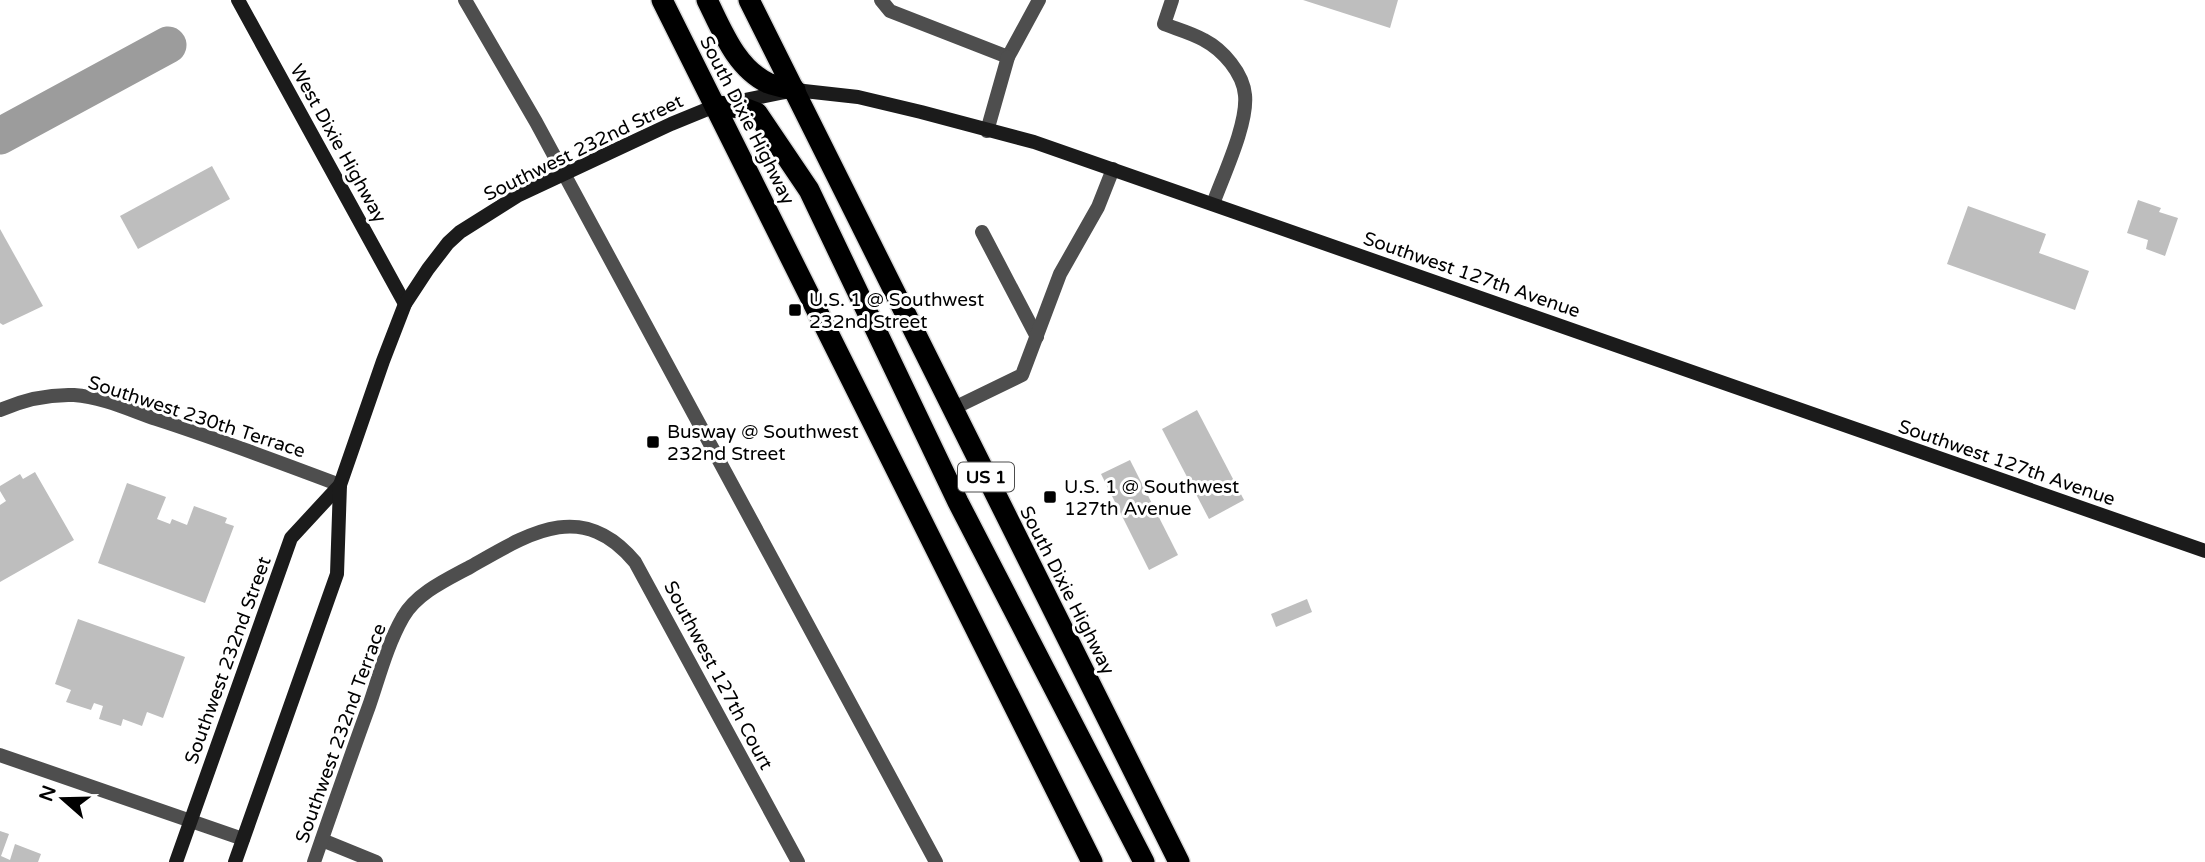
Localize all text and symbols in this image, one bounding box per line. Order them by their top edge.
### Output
street label: South Dixie Highway [695,33,799,208]
street label: West Dixie Highway [285,60,391,227]
street label: Southwest 232nd Street [480,90,687,206]
street label: Southwest 127th Avenue [1360,227,1583,322]
place label: U.S. 1 @ Southwest 232nd Street [809,289,984,333]
marker: U.S. 1 @ Southwest 232nd Street [787,302,803,318]
street label: Southwest 230th Terrace [85,371,308,463]
street label: Southwest 127th Avenue [1895,415,2118,510]
place label: Busway @ Southwest 232nd Street [667,421,859,465]
marker: Busway @ Southwest 232nd Street [645,434,661,450]
road number: US 1 [958,462,1014,491]
place label: U.S. 1 @ Southwest 127th Avenue [1064,476,1239,520]
marker: U.S. 1 @ Southwest 127th Avenue [1042,489,1058,505]
street label: South Dixie Highway [1015,503,1119,678]
street label: Southwest 232nd Street [180,554,276,767]
street label: Southwest 127th Court [659,577,777,774]
street label: Southwest 232nd Terrace [291,621,391,846]
north arrow [28,764,98,834]
text: N [35,783,61,804]

